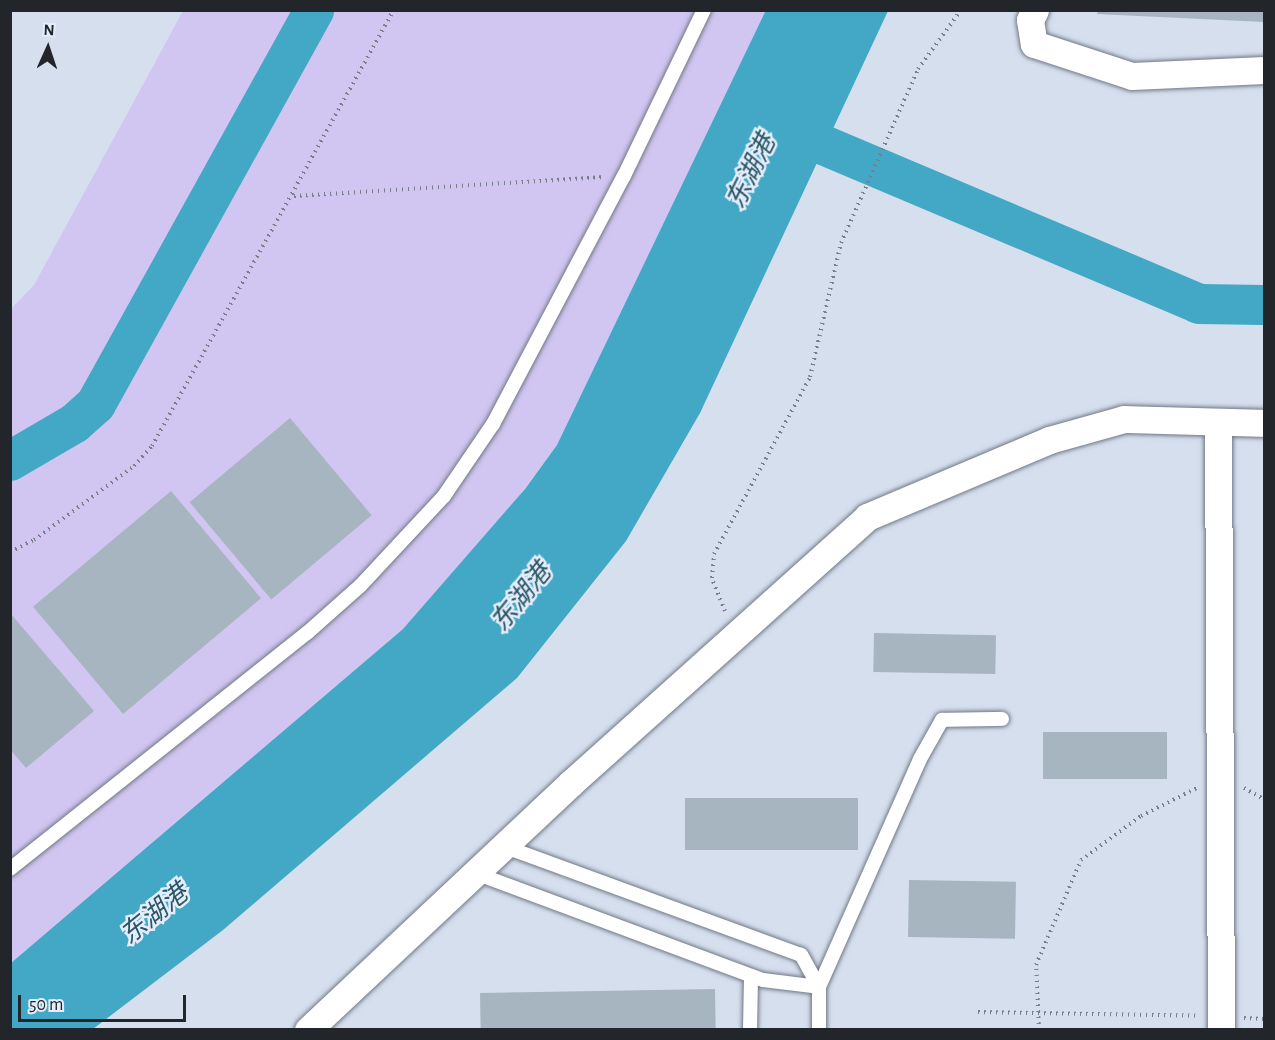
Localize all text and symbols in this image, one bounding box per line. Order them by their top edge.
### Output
north arrow [18,18,78,78]
text: N [43,22,55,38]
water label: 东湖港 [721,130,783,214]
water label: 东湖港 [485,558,559,638]
water label: 东湖港 [115,878,195,952]
scale bar [21,983,189,1021]
text: 50 m [29,996,63,1014]

